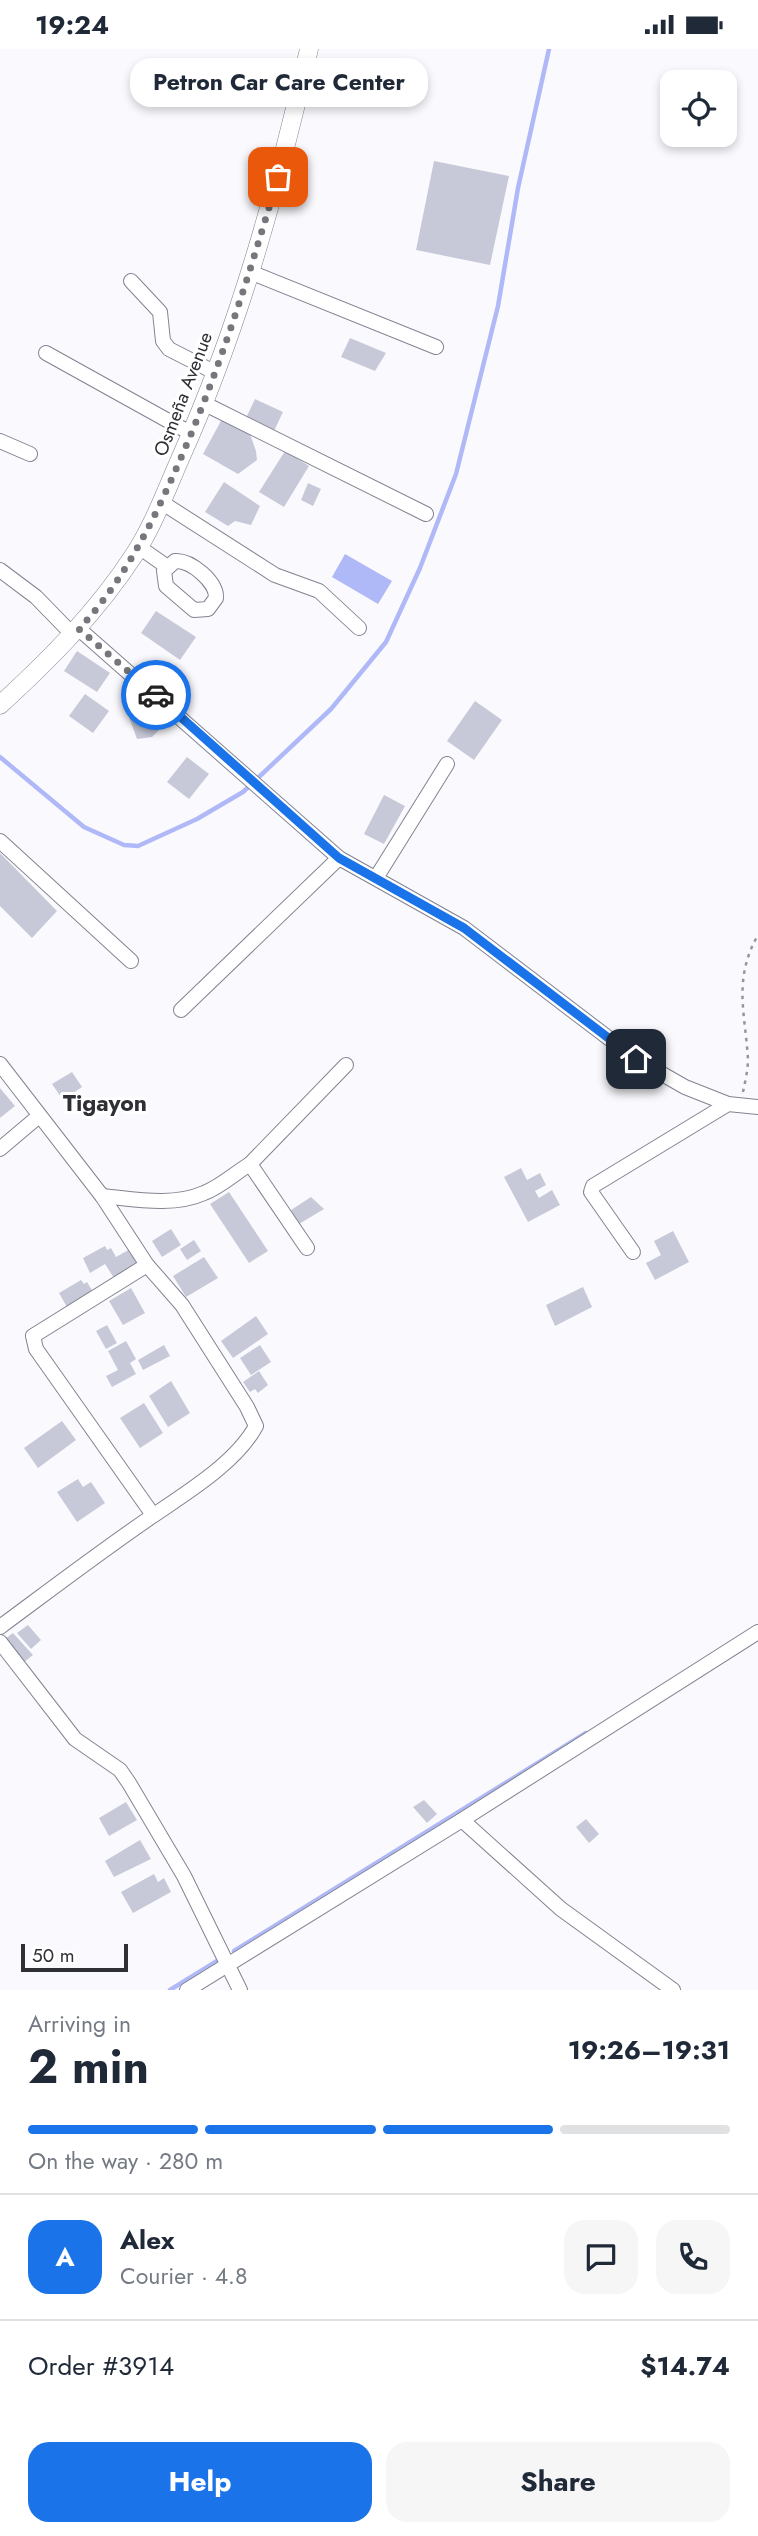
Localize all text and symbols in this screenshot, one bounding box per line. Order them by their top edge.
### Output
text: 19:24 [35,6,109,44]
callout: Petron Car Care Center [129,58,427,107]
text: Petron Car Care Center [153,65,405,99]
map controls [660,70,737,147]
button: locate [660,70,737,147]
pin [248,147,308,207]
icon: bag [259,158,297,196]
street label: Osmeña Avenue [147,328,219,460]
courier [121,660,191,730]
icon: car [137,676,175,714]
pin [606,1029,666,1089]
icon: home [617,1040,655,1078]
district label: Tigayon [63,1086,147,1120]
scale bar [21,1941,128,1973]
text: 50 m [32,1942,75,1969]
text: Arriving in [28,2007,131,2041]
text: 19:26–19:31 [568,2031,730,2069]
text: 2 min [28,2034,149,2100]
text: On the way · 280 m [28,2144,223,2178]
button: chat [564,2220,638,2294]
button: phone [656,2220,730,2294]
text: Alex [120,2221,174,2259]
text: A [55,2238,75,2276]
text: Courier · 4.8 [120,2259,248,2293]
text: Order #3914 [28,2347,174,2385]
text: $14.74 [640,2347,730,2385]
button: Help [28,2442,372,2522]
button: Share [386,2442,730,2522]

